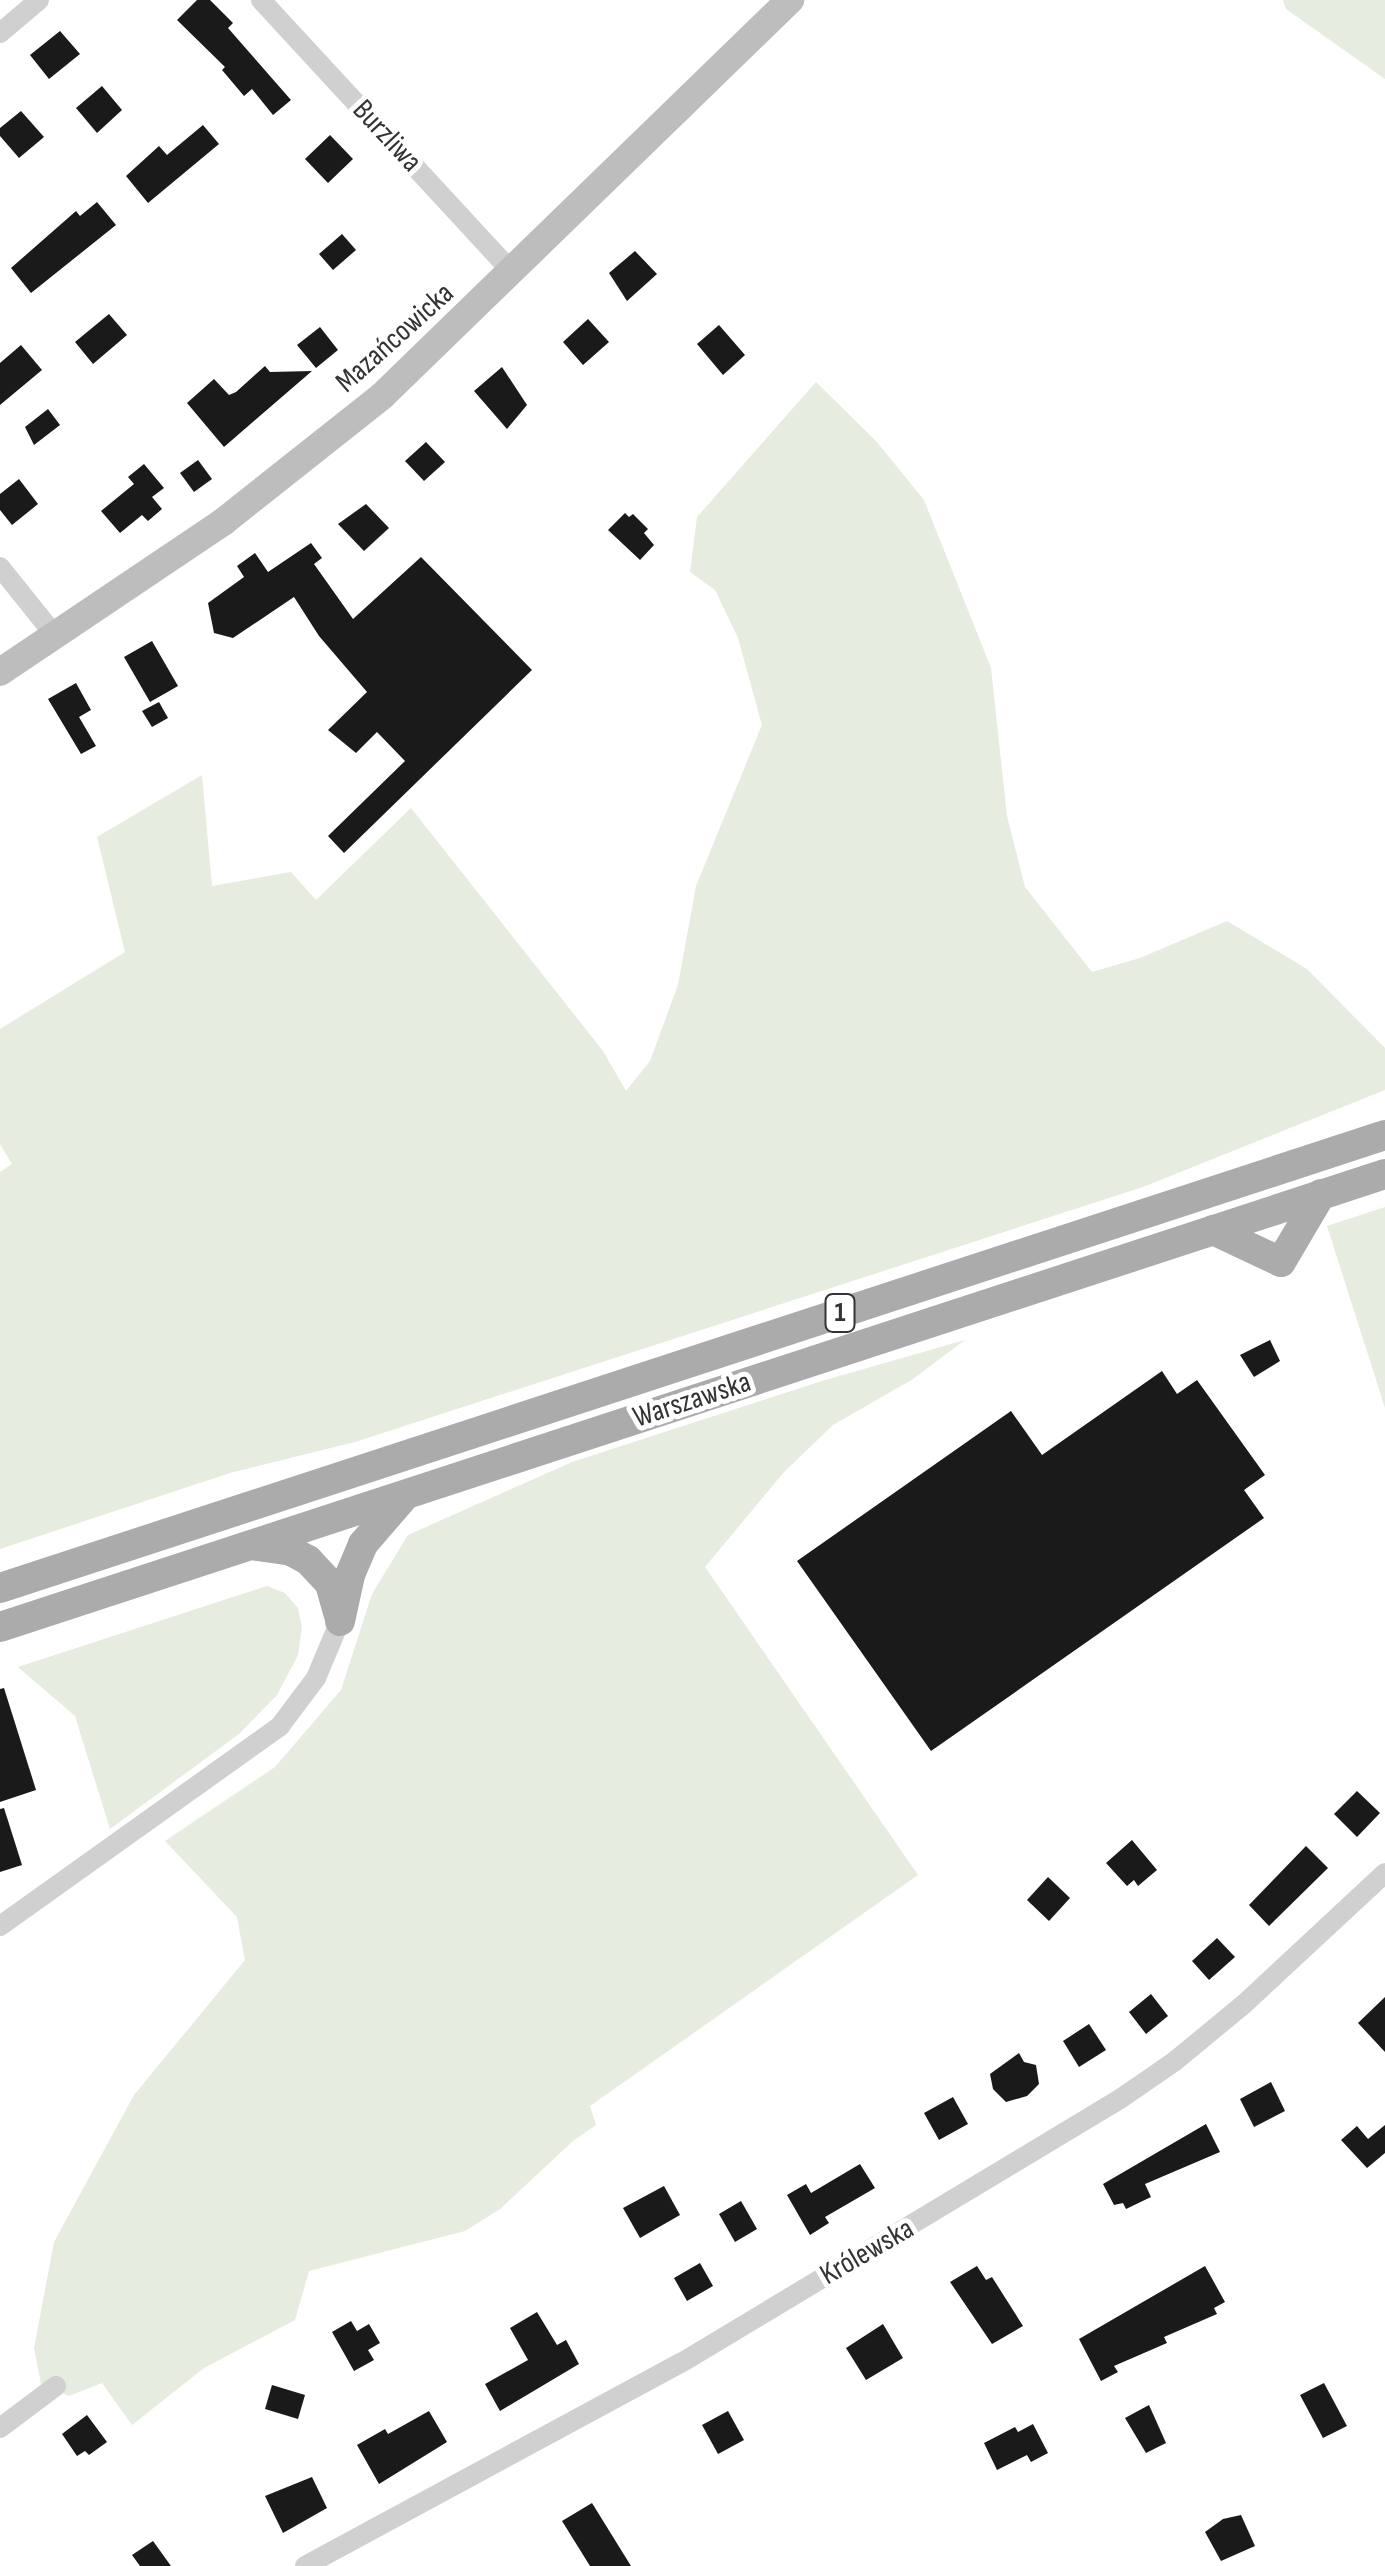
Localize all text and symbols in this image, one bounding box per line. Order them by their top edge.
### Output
street label: Burzliwa [345,93,429,179]
street label: Mazańcowicka [329,276,461,400]
road number: 1 [822,1290,858,1336]
street label: Warszawska [629,1364,755,1436]
street label: Królewska [814,2211,920,2293]

